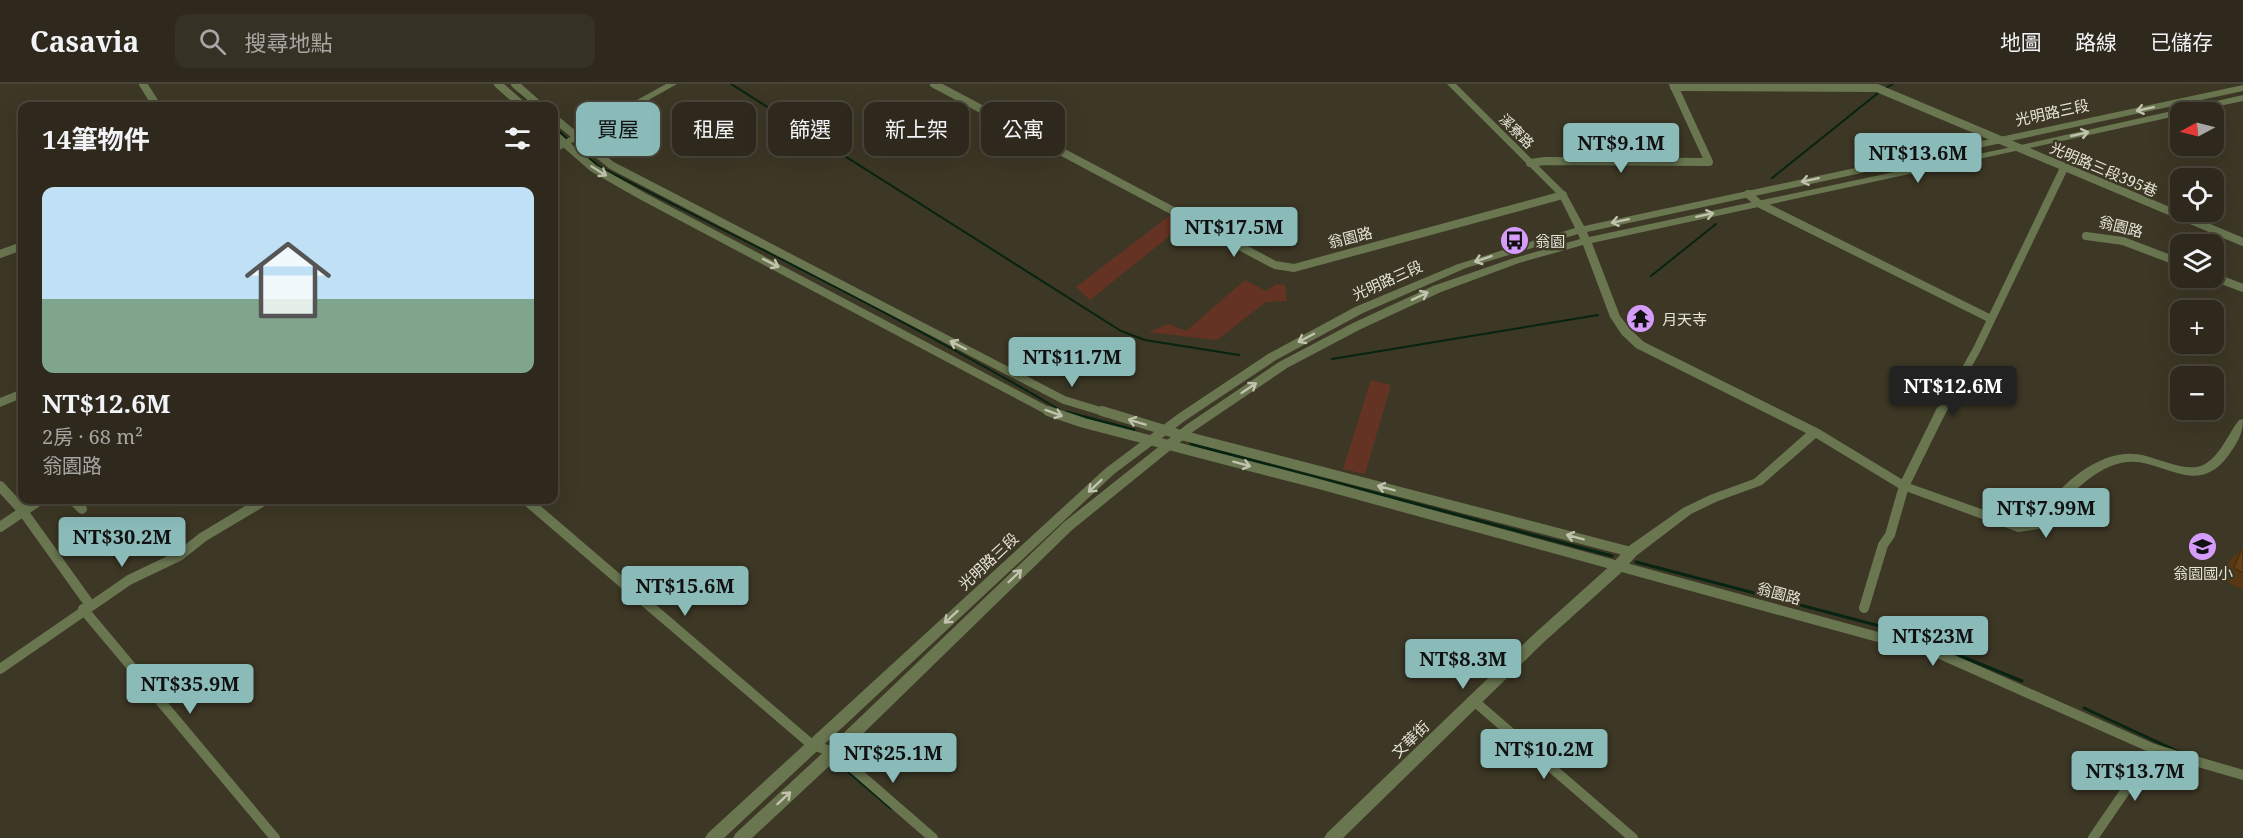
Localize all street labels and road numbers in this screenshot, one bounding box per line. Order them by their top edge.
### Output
street label: 光明路三段 [2013,94,2091,130]
street label: 溪寮路 [1495,109,1539,153]
street label: 光明路三段395巷 [2047,137,2161,201]
street label: 翁園路 [2097,211,2145,241]
street label: 翁園路 [1326,222,1374,252]
street label: 光明路三段 [1349,256,1425,304]
street label: 光明路三段 [954,528,1022,594]
street label: 翁園路 [1755,578,1803,608]
street label: 文華街 [1387,716,1433,762]

